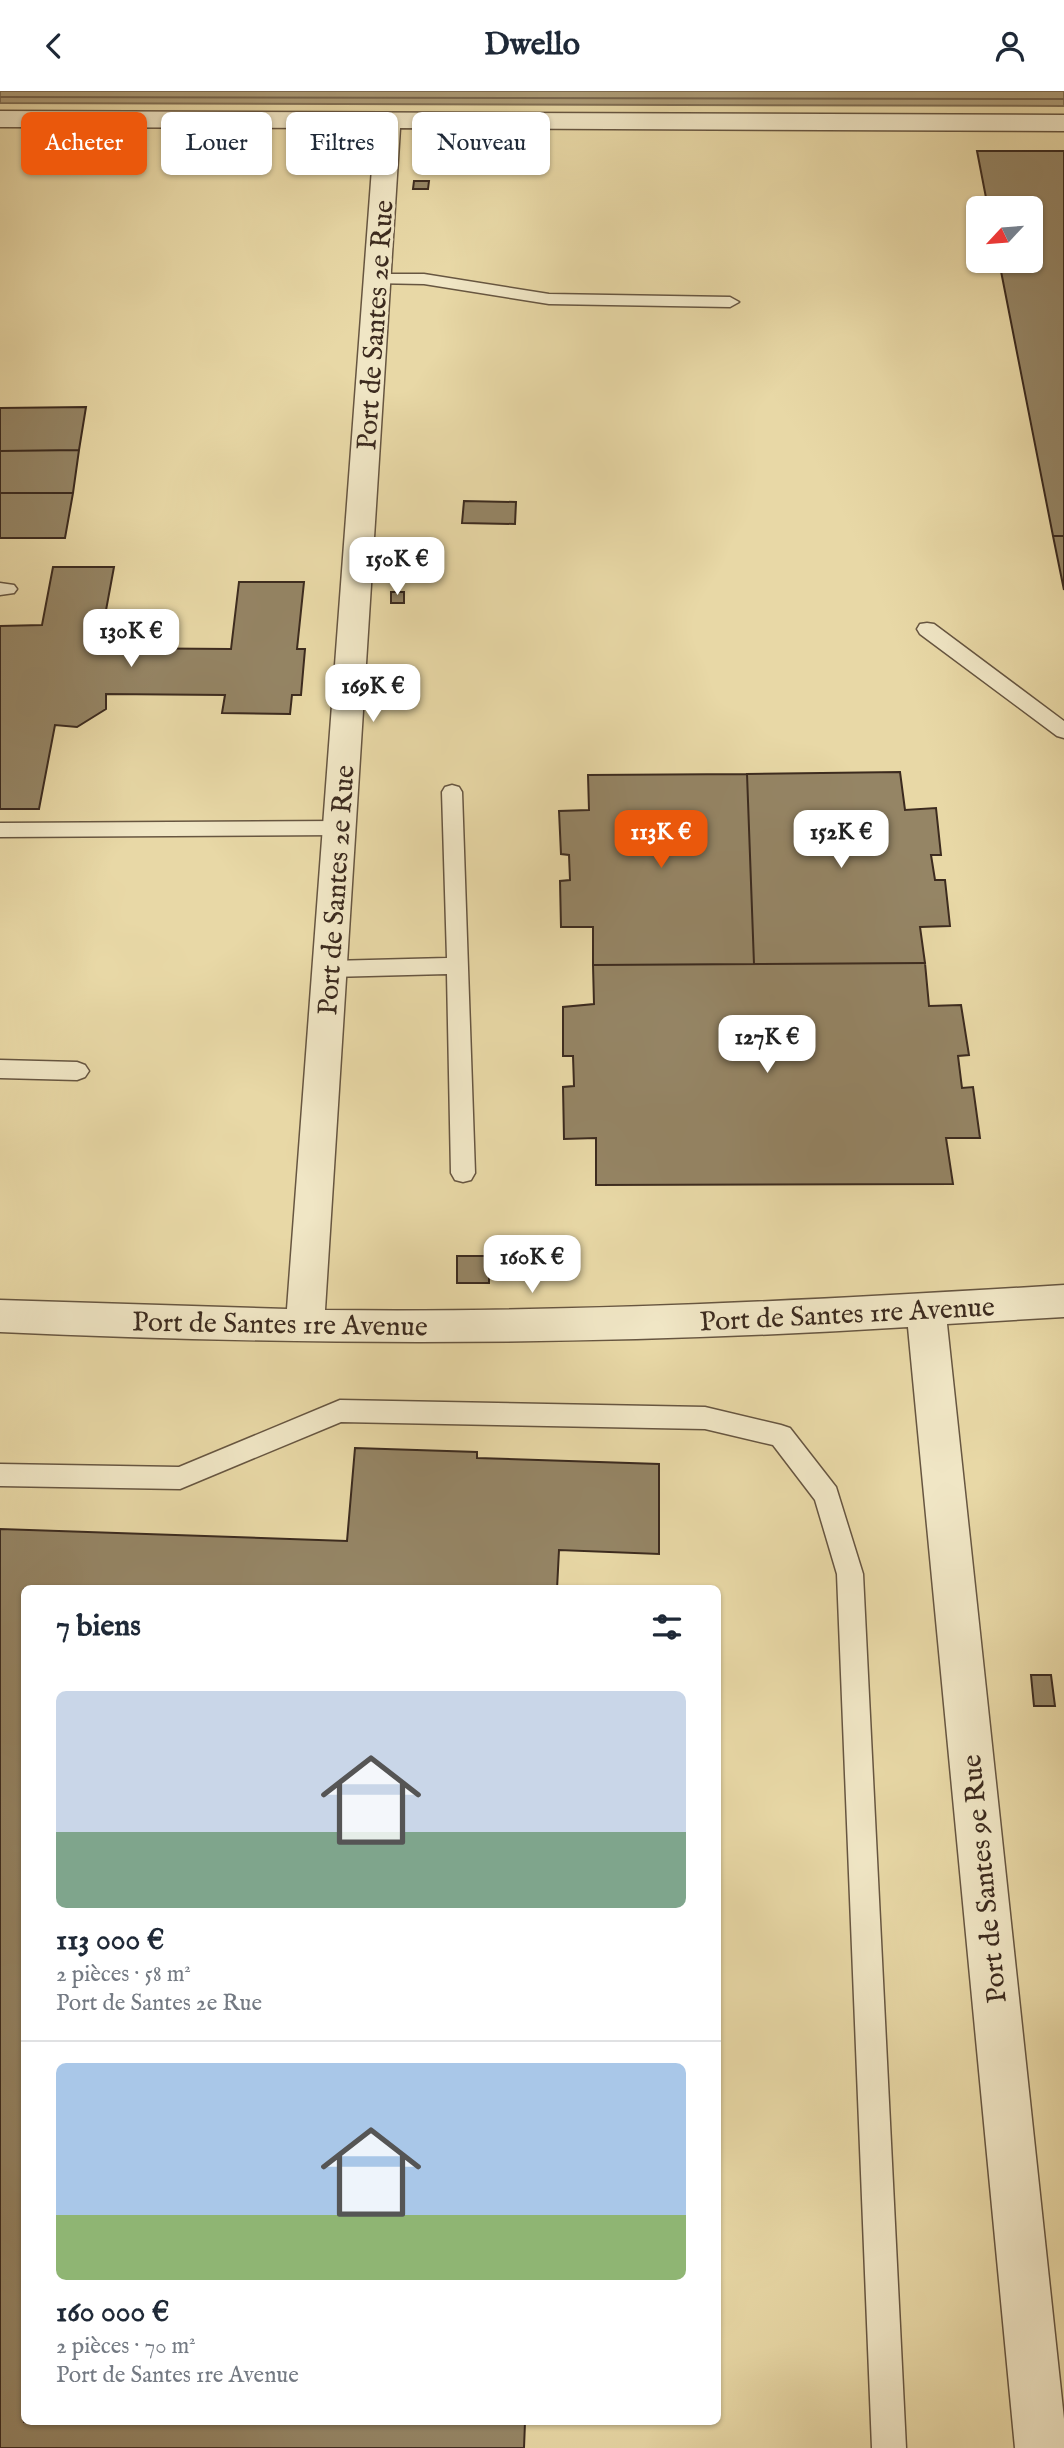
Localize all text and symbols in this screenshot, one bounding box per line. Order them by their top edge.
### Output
text: Dwello [484,25,580,66]
icon: back [35,27,73,65]
icon: person [991,27,1029,65]
chip: Acheter [21,112,147,175]
chip: Louer [161,112,272,175]
chip: Filtres [286,112,398,175]
chip: Nouveau [412,112,550,175]
north arrow [966,196,1043,273]
map controls [966,196,1043,273]
street label: Port de Santes 2e Rue [350,199,403,452]
pin: 150K € [340,538,454,597]
text: 150K € [365,545,429,574]
pin: 130K € [74,609,188,669]
text: 130K € [99,617,163,646]
pin: 169K € [316,665,430,724]
text: 169K € [341,672,405,701]
street label: Port de Santes 2e Rue [311,764,364,1017]
pin: 113K € [604,811,718,870]
pin: 152K € [784,811,898,870]
text: 113K € [631,818,691,847]
text: 152K € [810,818,872,847]
pin: 127K € [710,1016,824,1075]
text: 127K € [735,1023,800,1052]
pin: 160K € [475,1235,589,1295]
text: 160K € [500,1243,564,1272]
street label: Port de Santes 1re Avenue [699,1290,996,1341]
street label: Port de Santes 1re Avenue [132,1305,428,1346]
text: 7 biens [56,1608,141,1646]
icon: filters [648,1608,686,1646]
icon: home [308,1737,434,1863]
street label: Port de Santes 9e Rue [955,1752,1016,2005]
text: 113 000 € [56,1922,164,1960]
text: 2 pièces · 58 m² [56,1960,191,1989]
text: Port de Santes 2e Rue [56,1989,262,2018]
icon: home [308,2109,434,2235]
text: 160 000 € [56,2294,169,2332]
text: 2 pièces · 70 m² [56,2332,196,2361]
text: Port de Santes 1re Avenue [56,2361,299,2390]

